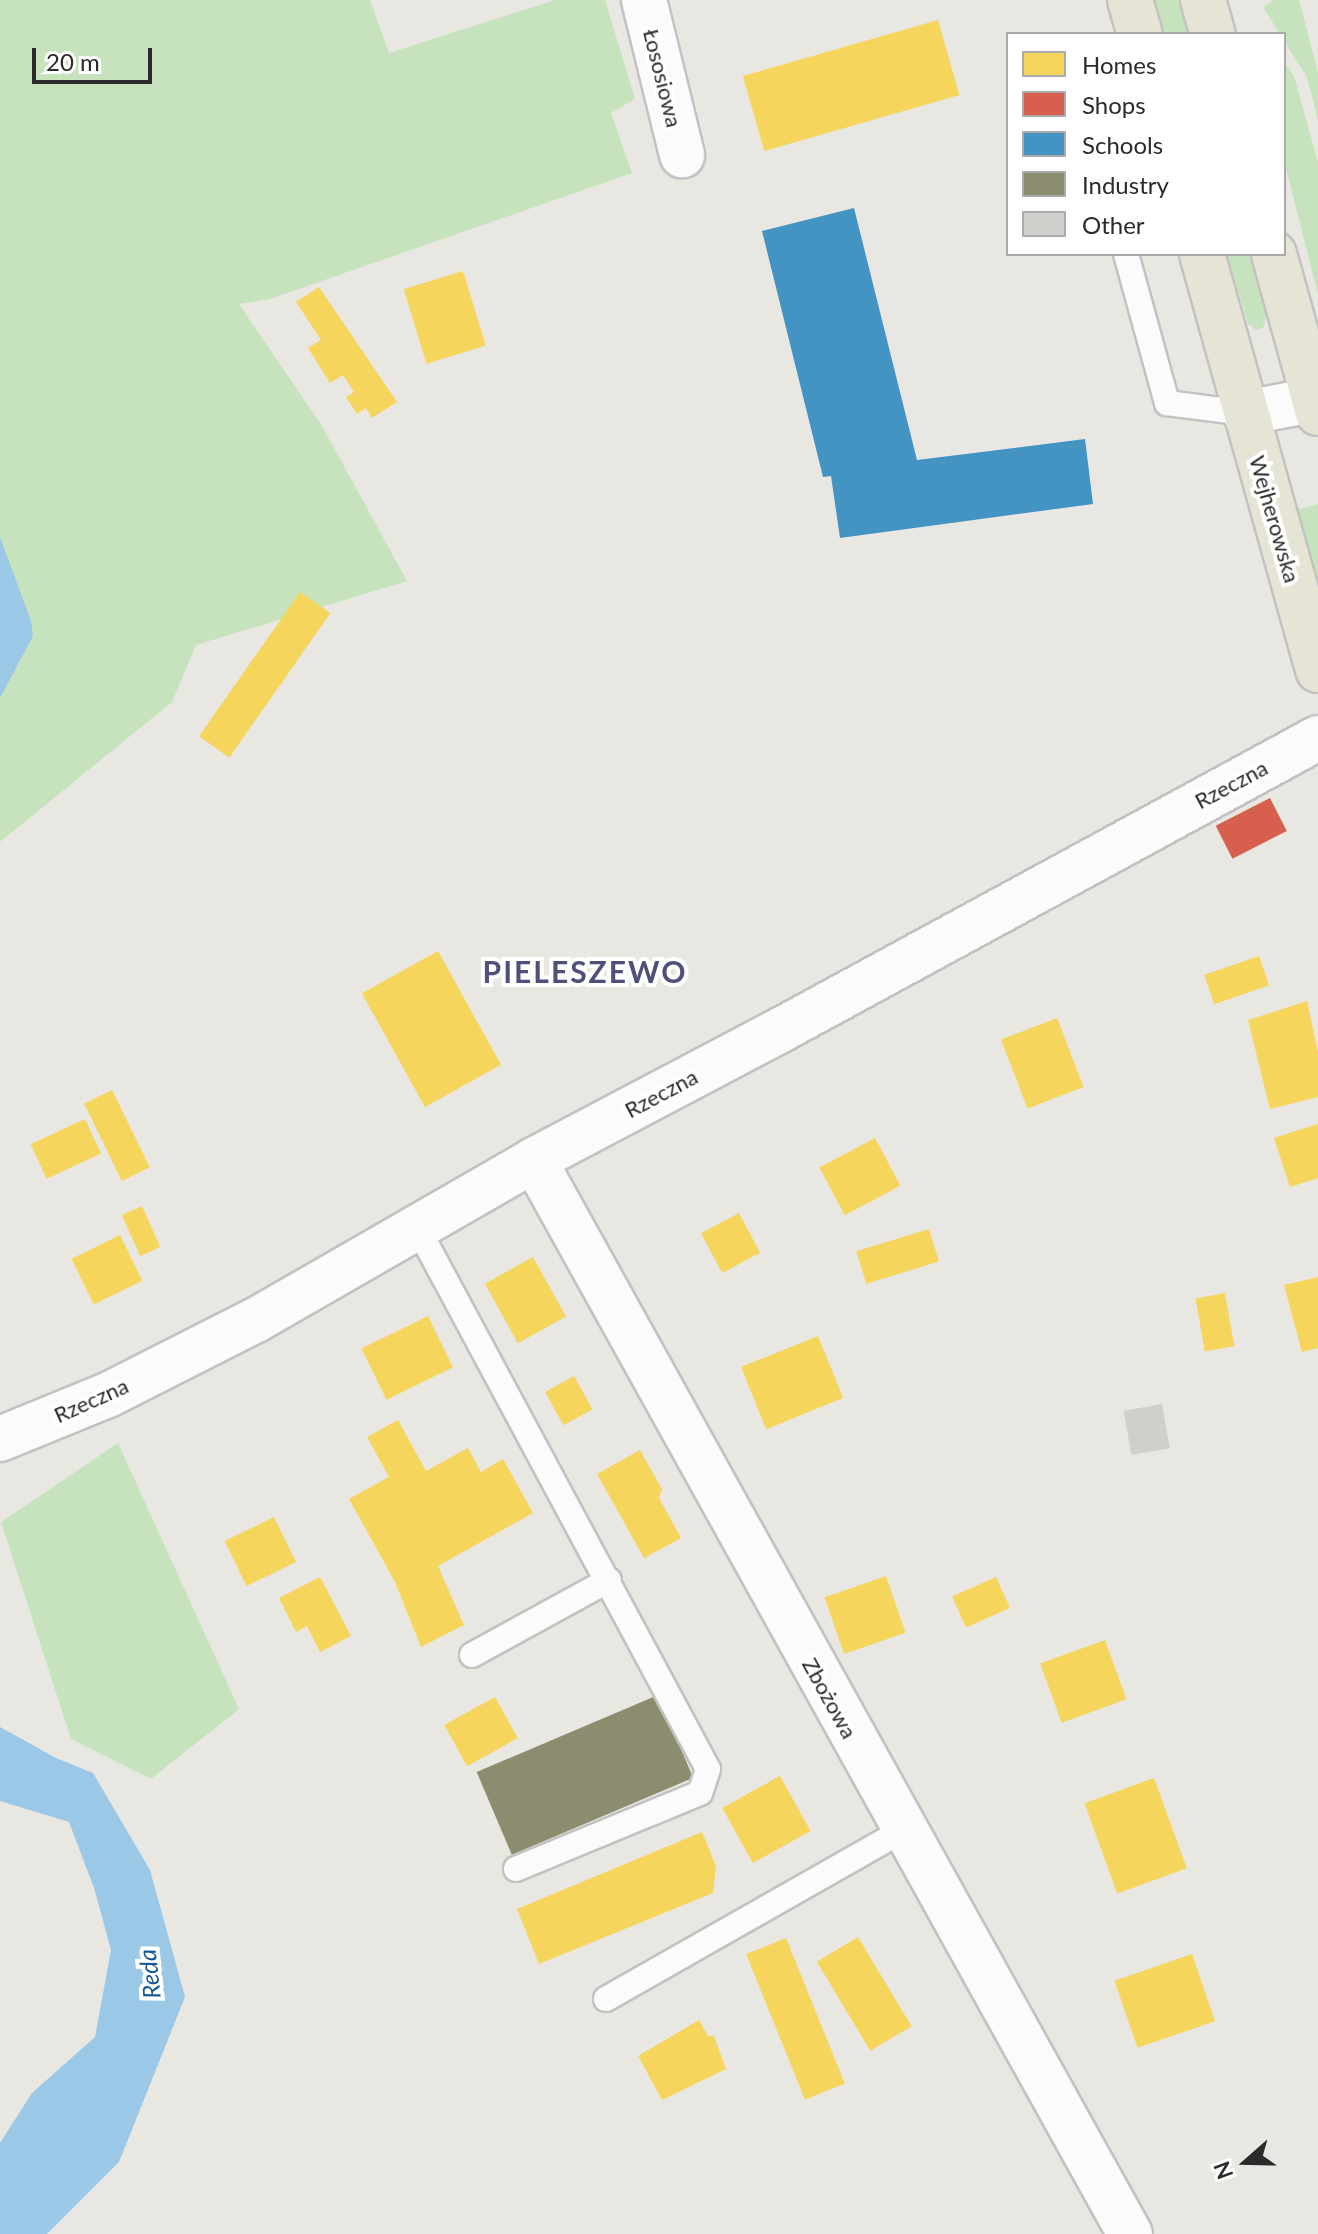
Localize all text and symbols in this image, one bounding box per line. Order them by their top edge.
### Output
street label: Łososiowa [638,26,688,130]
scale bar [36,32,156,82]
legend [1006,32,1286,256]
text: 20 m [46,47,100,76]
text: Homes [1082,50,1156,79]
text: Shops [1082,90,1146,119]
text: Schools [1082,130,1163,159]
text: Industry [1082,170,1169,199]
text: Other [1082,210,1145,239]
street label: Wejherowska [1244,452,1306,586]
street label: Rzeczna [1190,754,1272,814]
district label: PIELESZEWO [483,953,687,989]
street label: Rzeczna [620,1063,702,1123]
street label: Rzeczna [50,1372,132,1428]
street label: Zbożowa [797,1653,863,1743]
water label: Reda [132,1948,166,2000]
north arrow [1206,2122,1286,2202]
text: N [1207,2158,1239,2183]

